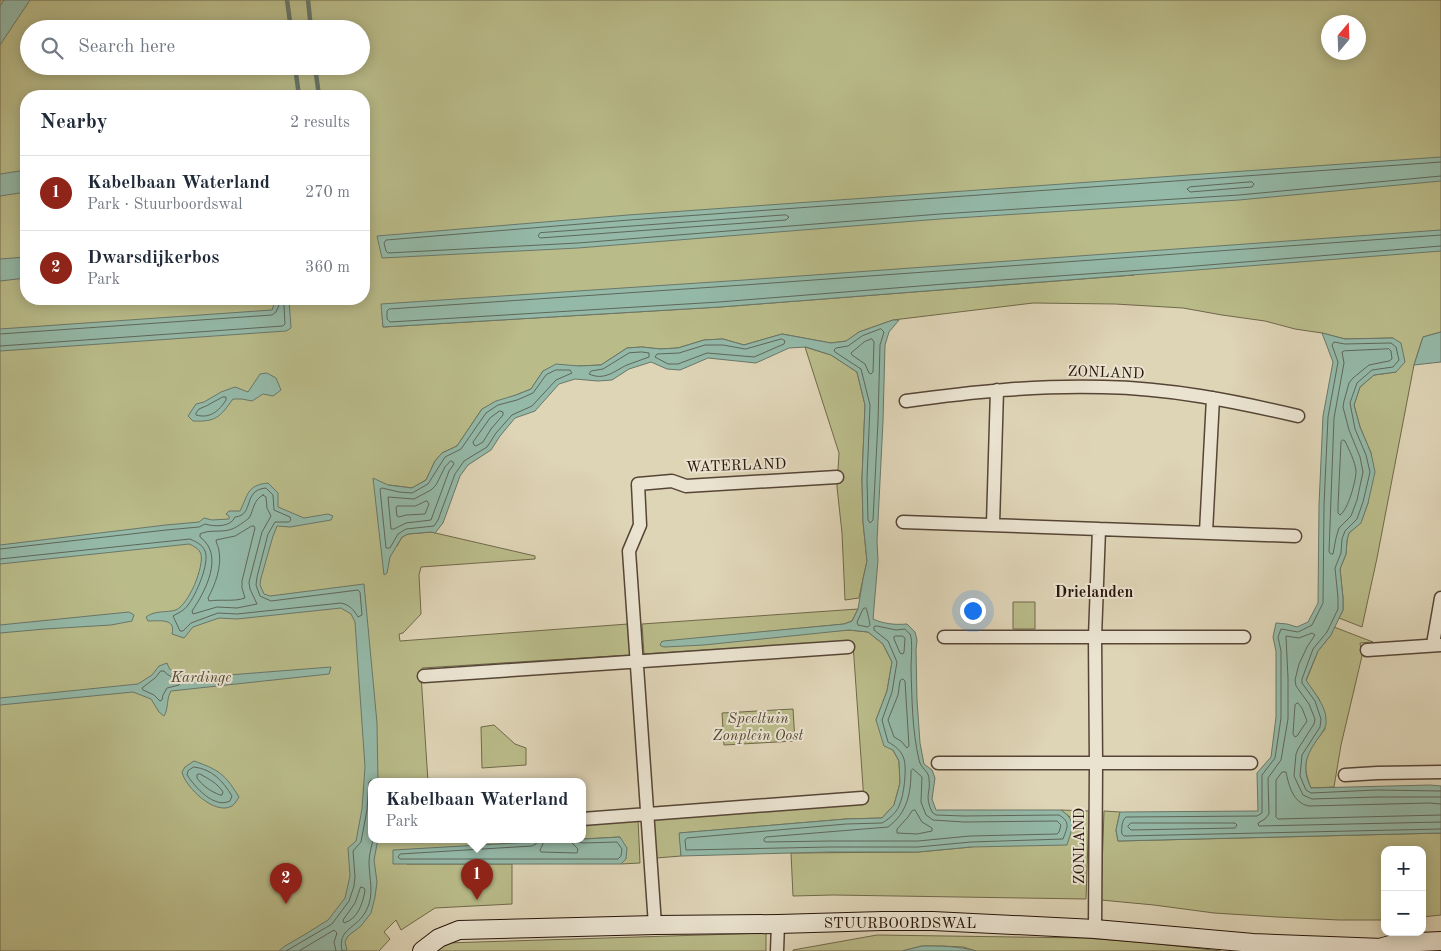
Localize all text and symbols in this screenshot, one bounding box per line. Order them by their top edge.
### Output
north arrow [1321,15,1366,60]
search box [20,20,370,75]
icon: search [38,34,66,62]
text: Search here [78,38,175,57]
text: Nearby [40,112,108,133]
text: 2 results [290,115,350,131]
text: Kabelbaan Waterland [87,174,270,193]
text: 1 [51,185,61,201]
text: 270 m [305,185,350,201]
text: Park · Stuurboordswal [87,197,243,213]
text: Dwarsdijkerbos [87,249,220,268]
text: 2 [51,260,61,276]
text: 360 m [305,260,350,276]
text: Park [87,272,120,288]
street label: ZONLAND [1067,365,1144,382]
street label: WATERLAND [686,457,787,476]
district label: Drielanden [1055,585,1134,601]
your location [960,598,986,624]
park label: Kardinge [170,671,231,686]
park label: Speeltuin Zonplein Oost [713,712,804,744]
popup [368,778,586,843]
text: Kabelbaan Waterland [385,791,569,810]
street label: ZONLAND [1073,808,1088,884]
text: Park [385,814,418,830]
map controls [1381,846,1426,936]
button: + [1381,846,1426,891]
pin: 1 [461,859,493,900]
pin: 2 [270,863,302,904]
button: − [1381,891,1426,936]
street label: STUURBOORDSWAL [824,917,976,932]

